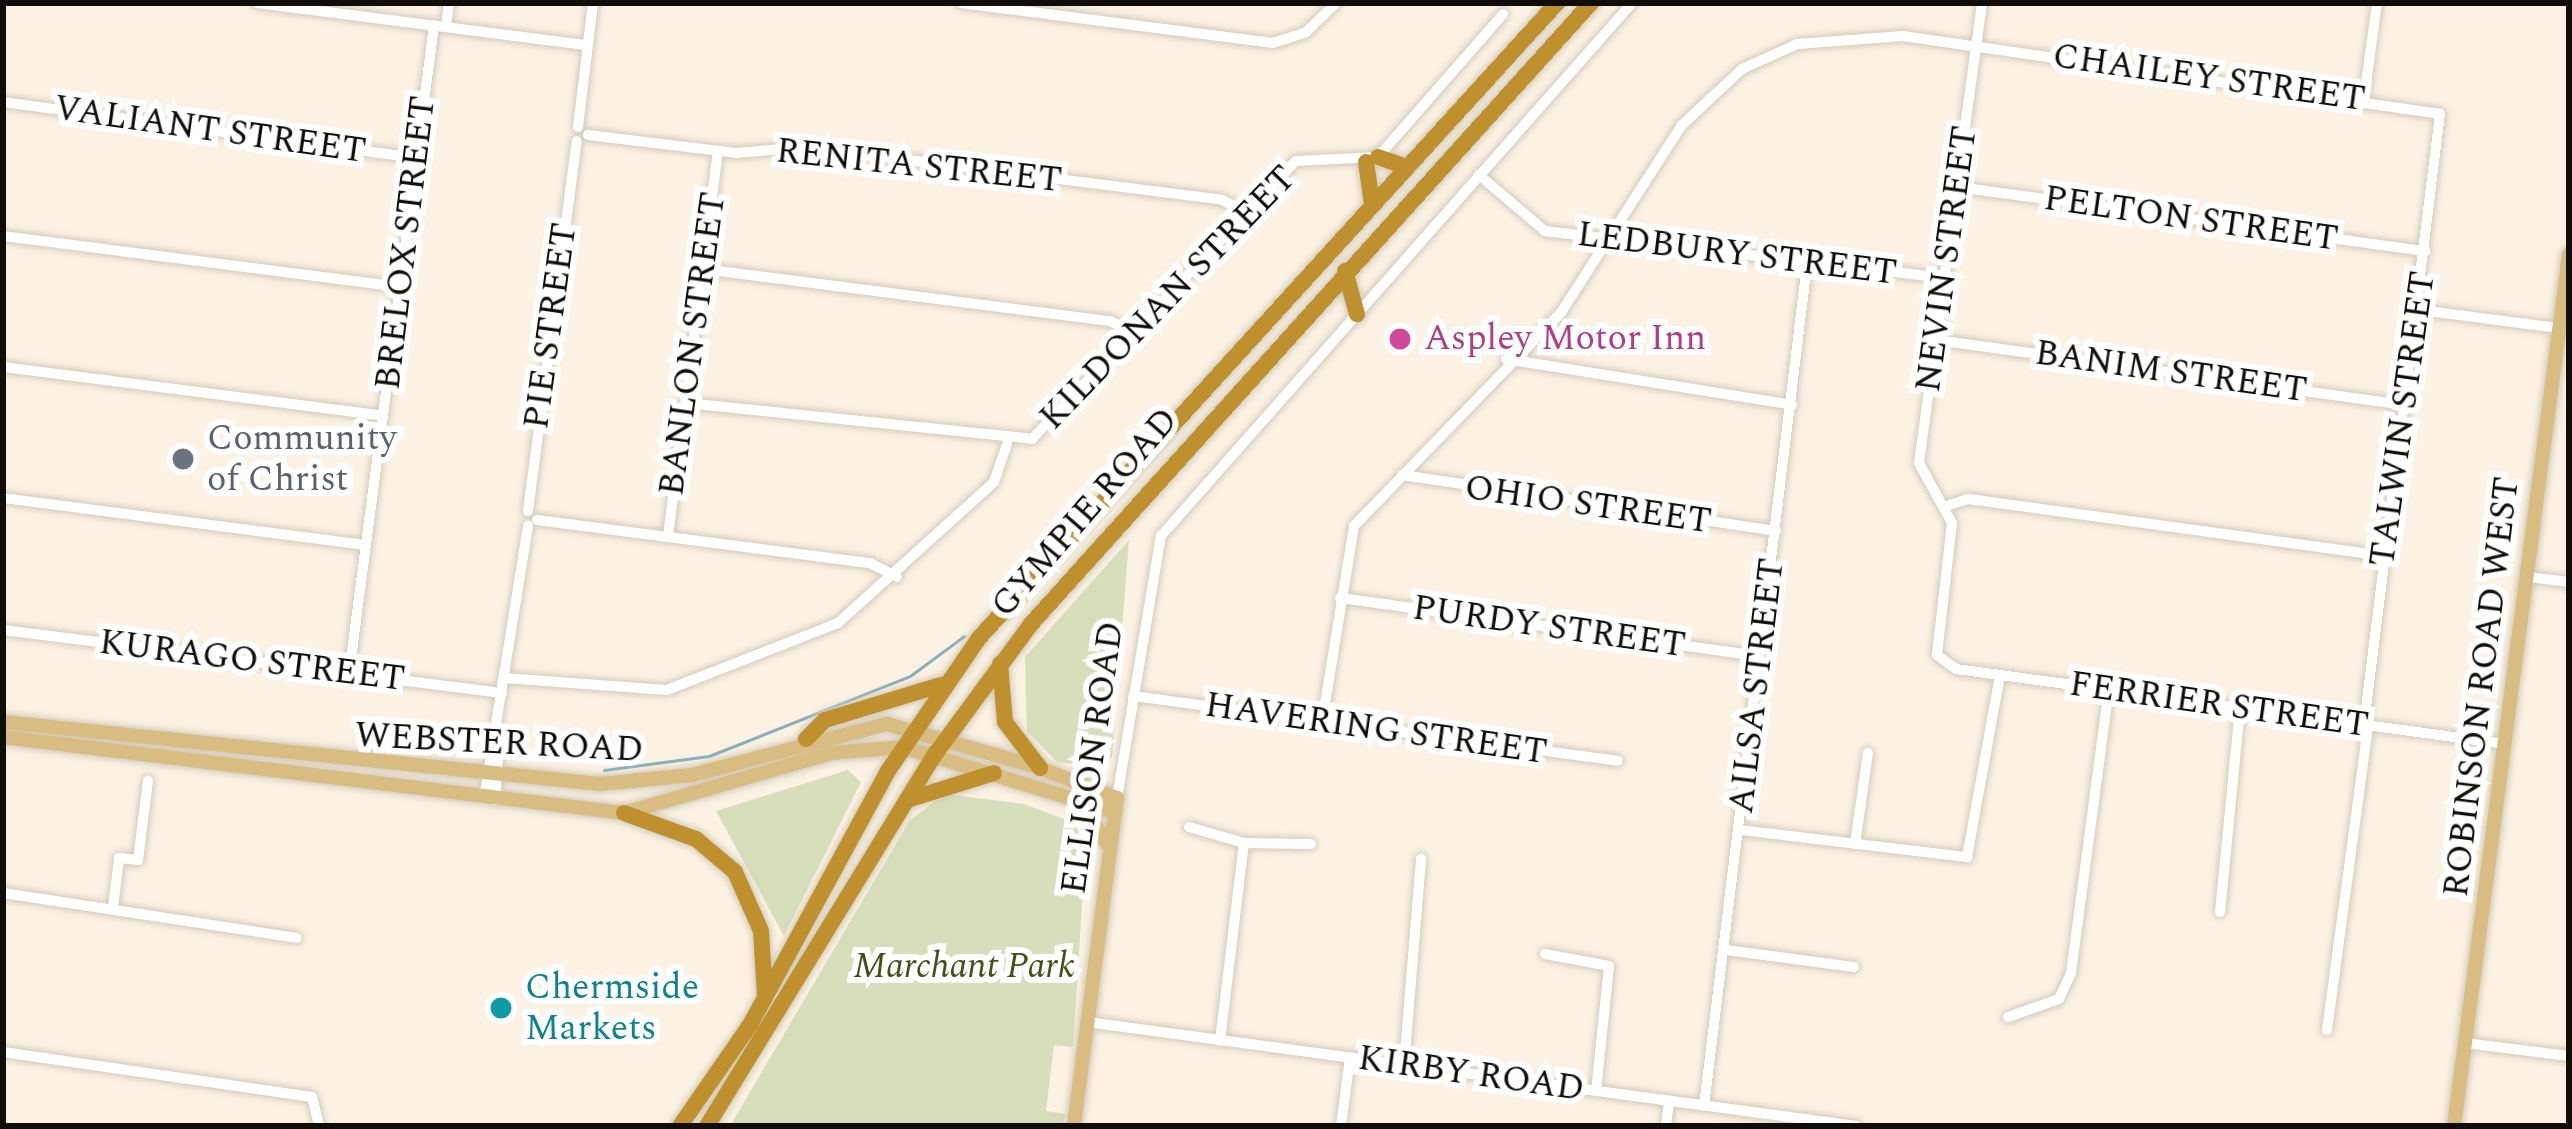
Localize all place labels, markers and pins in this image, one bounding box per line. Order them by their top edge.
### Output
place label: Aspley Motor Inn [1424,317,1706,361]
marker: Aspley Motor Inn [1387,326,1413,352]
place label: Community of Christ [207,416,397,501]
marker: Community of Christ [170,446,196,472]
place label: Chermside Markets [525,965,699,1050]
marker: Chermside Markets [488,995,514,1021]

